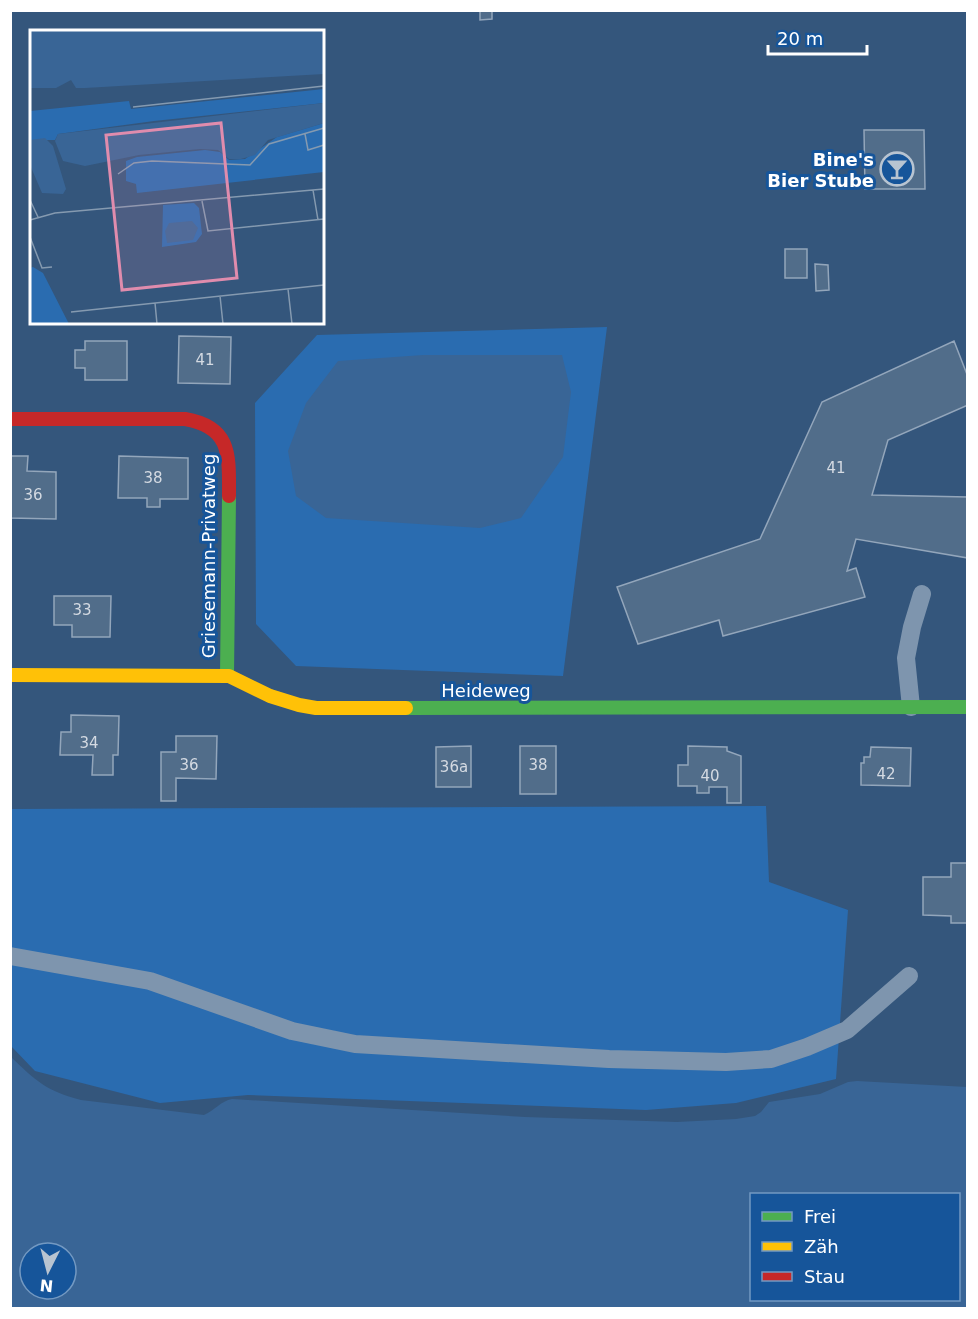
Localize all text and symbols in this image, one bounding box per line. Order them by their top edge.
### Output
scale bar [768,18,867,56]
text: 20 m [777,28,823,49]
inset map [30,30,324,324]
place label: Bine's Bier Stube [767,149,874,191]
bar icon: Bine's Bier Stube [879,151,915,187]
house number: 41 [195,351,215,369]
street label: Griesemann-Privatweg [198,454,219,658]
house number: 41 [826,459,846,477]
house number: 38 [143,469,163,487]
house number: 36 [23,486,43,504]
house number: 33 [72,601,92,619]
street label: Heideweg [441,680,531,701]
house number: 34 [79,734,99,752]
house number: 36 [179,756,199,774]
house number: 38 [528,756,548,774]
house number: 36a [440,758,468,776]
house number: 42 [876,765,896,783]
house number: 40 [700,767,720,785]
legend [750,1193,960,1301]
text: Frei [804,1206,836,1227]
text: Zäh [804,1236,839,1257]
north arrow [18,1241,78,1301]
text: Stau [804,1266,845,1287]
text: N [39,1275,54,1296]

